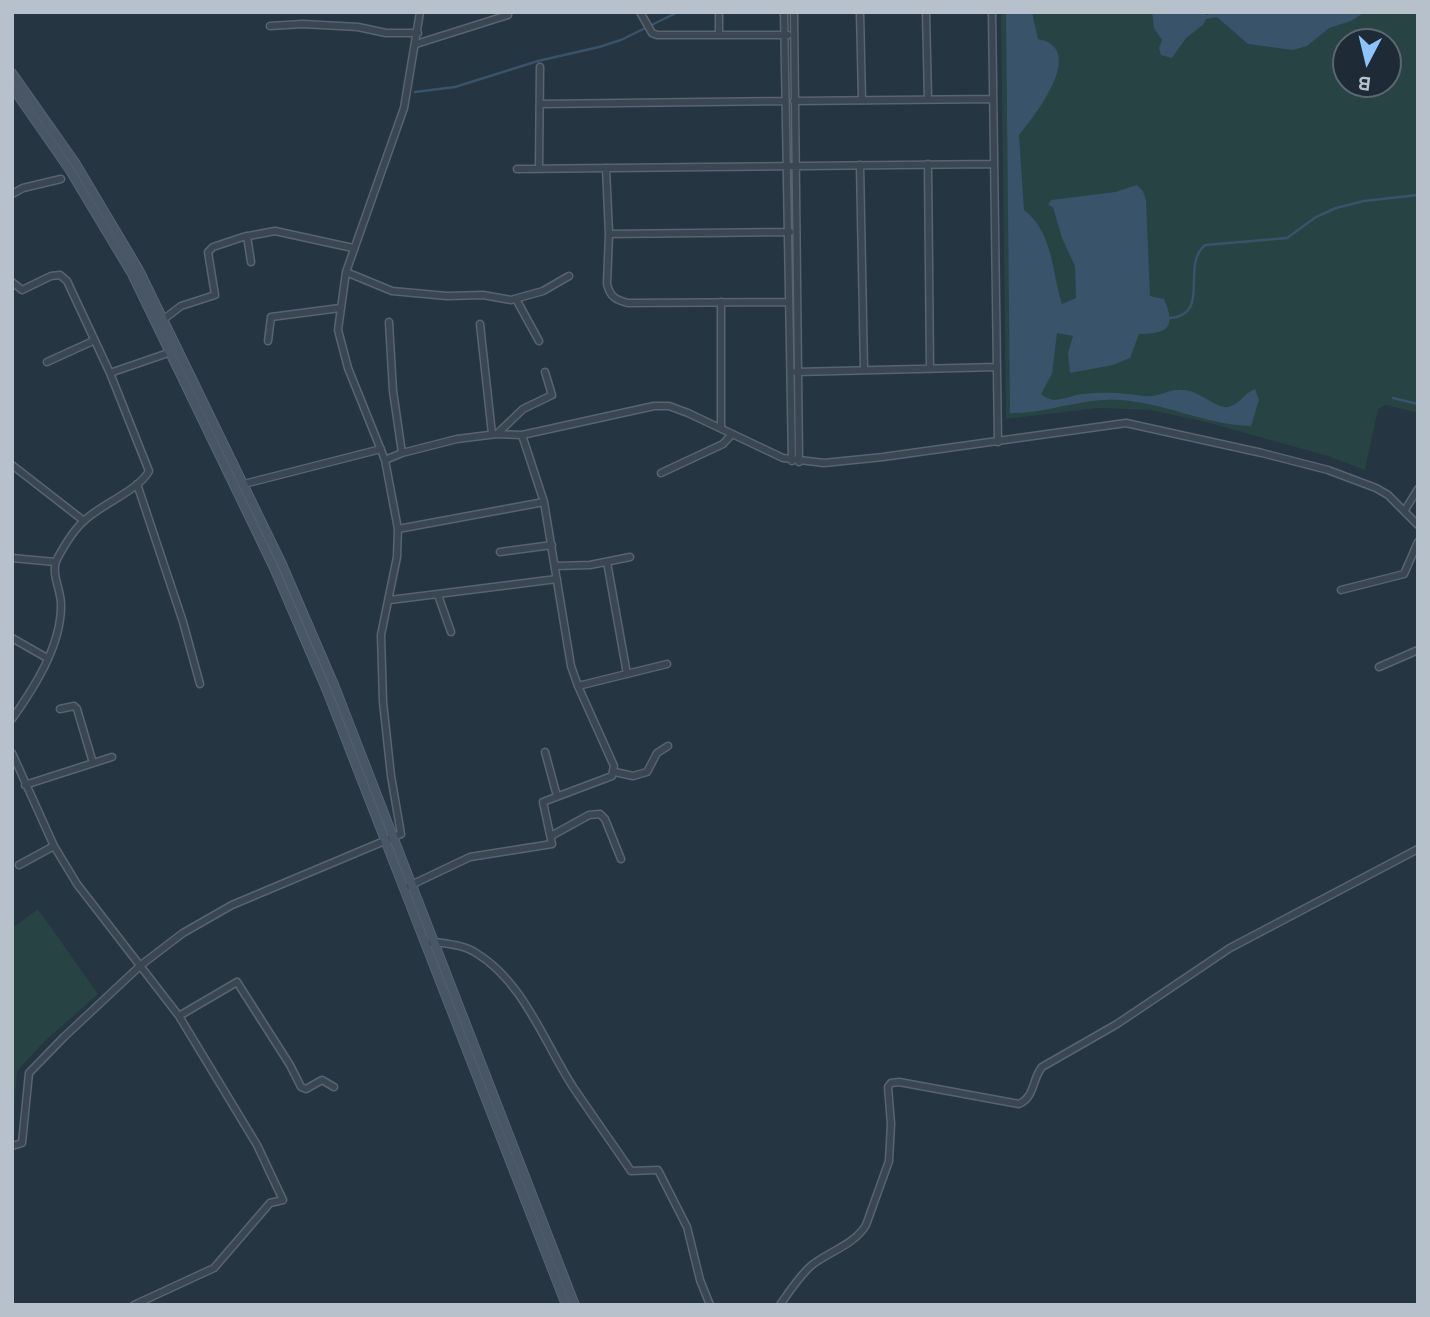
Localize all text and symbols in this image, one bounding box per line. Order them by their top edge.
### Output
north arrow [1332,28,1402,98]
text: B [1357,69,1373,95]

